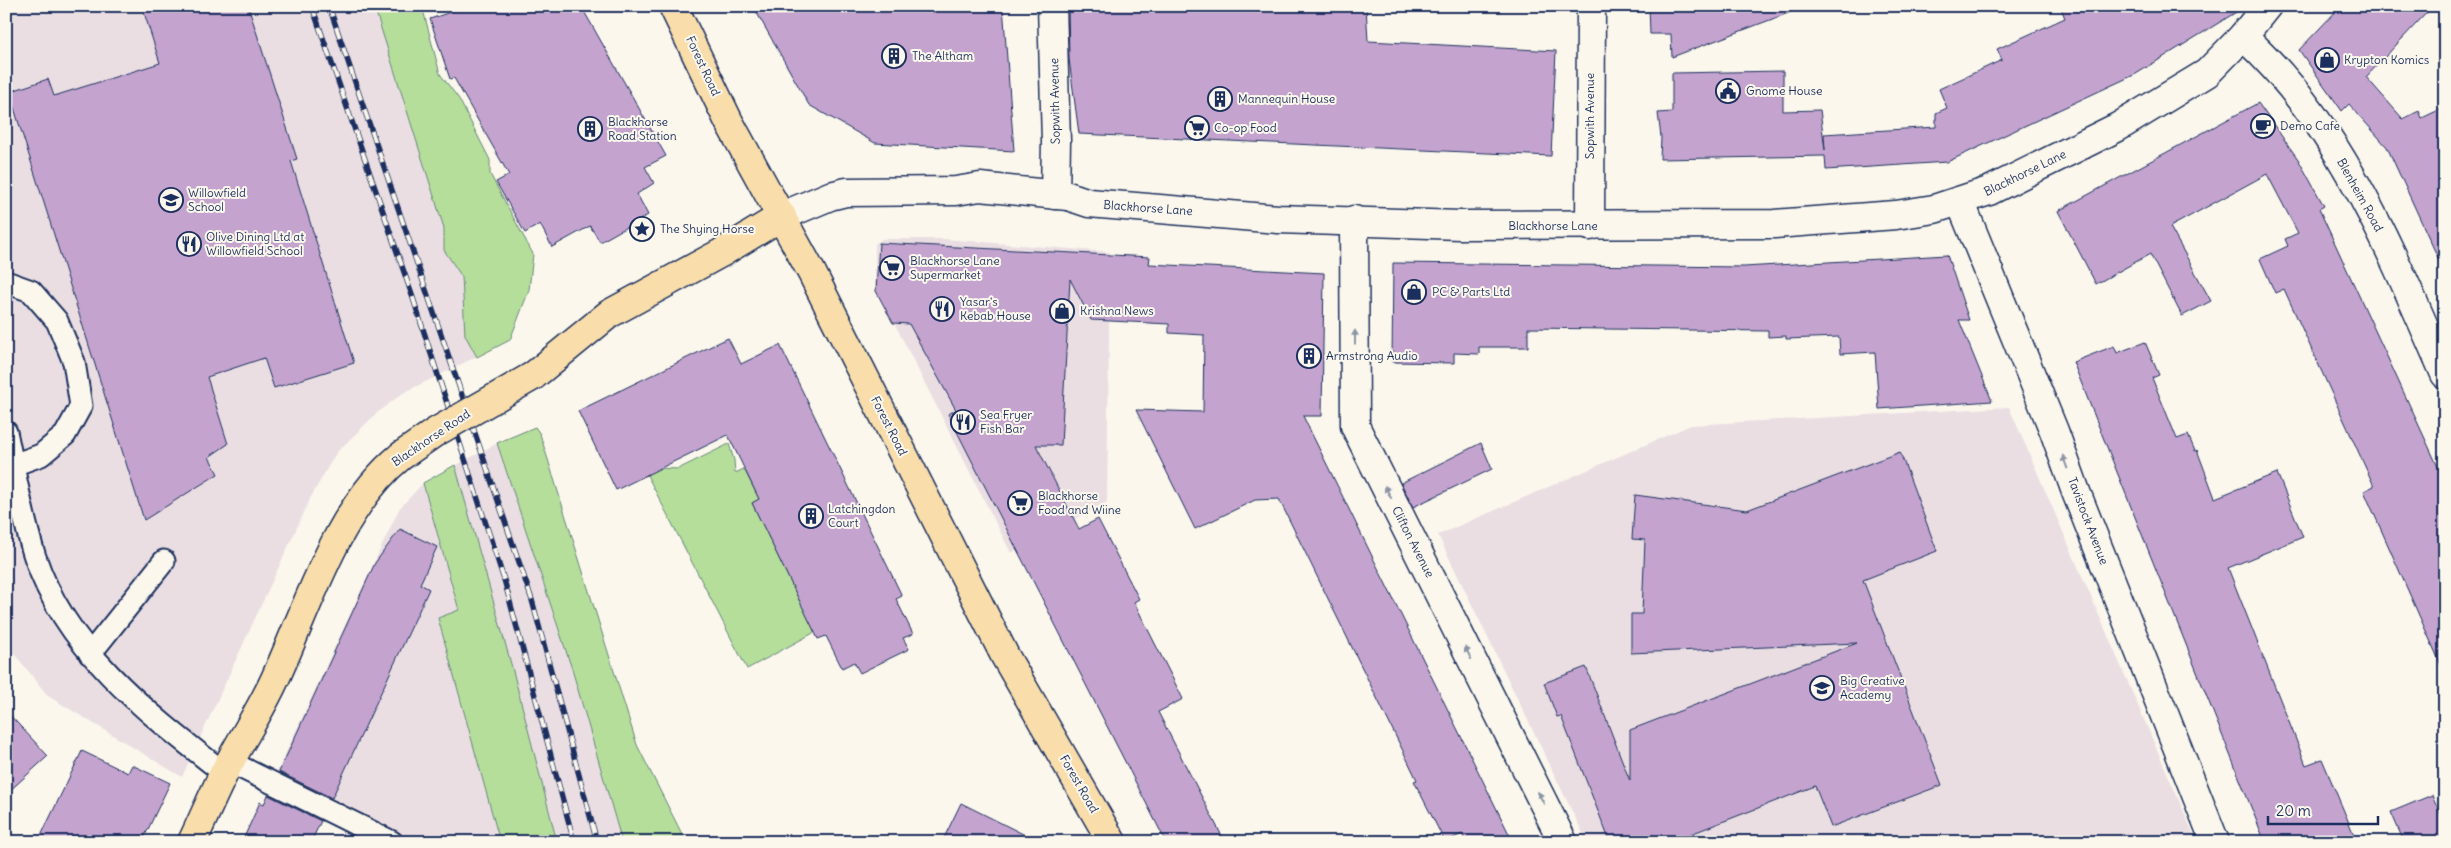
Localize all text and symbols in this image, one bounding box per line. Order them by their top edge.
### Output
street label: Forest Road [683,33,724,98]
building icon: The Altham [881,43,907,69]
shop icon: Krypton Komics [2314,47,2340,73]
place label: The Altham [912,48,974,63]
place label: Krypton Komics [2344,52,2429,67]
street label: Sopwith Avenue [1046,58,1063,144]
street label: Sopwith Avenue [1582,73,1597,159]
public building icon: Gnome House [1715,78,1741,104]
place label: Gnome House [1746,83,1823,98]
building icon: Mannequin House [1207,86,1233,112]
place label: Mannequin House [1238,91,1335,106]
cafe icon: Demo Cafe [2250,113,2276,139]
place label: Blackhorse Road Station [608,114,677,143]
supermarket icon: Co-op Food [1184,115,1210,141]
building icon: Blackhorse Road Station [577,116,603,142]
place label: Demo Cafe [2280,118,2340,133]
place label: Co-op Food [1214,120,1277,135]
street label: Blackhorse Lane [1981,146,2068,199]
street label: Blenheim Road [2334,155,2387,234]
place label: Willowfield School [188,185,246,214]
school or university icon: Willowfield School [158,187,184,213]
street label: Blackhorse Lane [1103,197,1193,218]
place icon: The Shying Horse [629,216,655,242]
street label: Blackhorse Lane [1508,218,1598,233]
place label: The Shying Horse [660,221,754,236]
place label: Olive Dining Ltd at Willowfield School [206,229,304,258]
restaurant icon: Olive Dining Ltd at Willowfield School [176,231,202,257]
place label: Blackhorse Lane Supermarket [910,253,1000,282]
supermarket icon: Blackhorse Lane Supermarket [879,255,905,281]
shop icon: PC & Parts Ltd [1401,279,1427,305]
place label: PC & Parts Ltd [1432,284,1510,299]
place label: Yasar's Kebab House [960,294,1031,323]
restaurant icon: Yasar's Kebab House [929,296,955,322]
shop icon: Krishna News [1049,298,1075,324]
place label: Krishna News [1080,303,1154,318]
one-way arrow [1351,329,1359,345]
building icon: Armstrong Audio [1296,343,1322,369]
place label: Armstrong Audio [1326,348,1418,363]
street label: Forest Road [868,394,911,458]
street label: Blackhorse Road [389,406,473,469]
place label: Sea Fryer Fish Bar [980,407,1032,436]
restaurant icon: Sea Fryer Fish Bar [950,409,976,435]
one-way arrow [2061,454,2068,469]
street label: Tavistock Avenue [2065,475,2112,567]
one-way arrow [1384,485,1392,499]
place label: Blackhorse Food and Wiine [1038,488,1121,517]
supermarket icon: Blackhorse Food and Wiine [1007,490,1033,516]
place label: Latchingdon Court [828,501,896,530]
building icon: Latchingdon Court [798,503,824,529]
street label: Clifton Avenue [1389,504,1438,580]
one-way arrow [1464,646,1472,660]
place label: Big Creative Academy [1840,673,1905,702]
school or university icon: Big Creative Academy [1809,675,1835,701]
street label: Forest Road [1057,752,1102,815]
one-way arrow [1537,791,1545,805]
scale bar [2268,793,2378,825]
text: 20 m [2276,801,2311,820]

